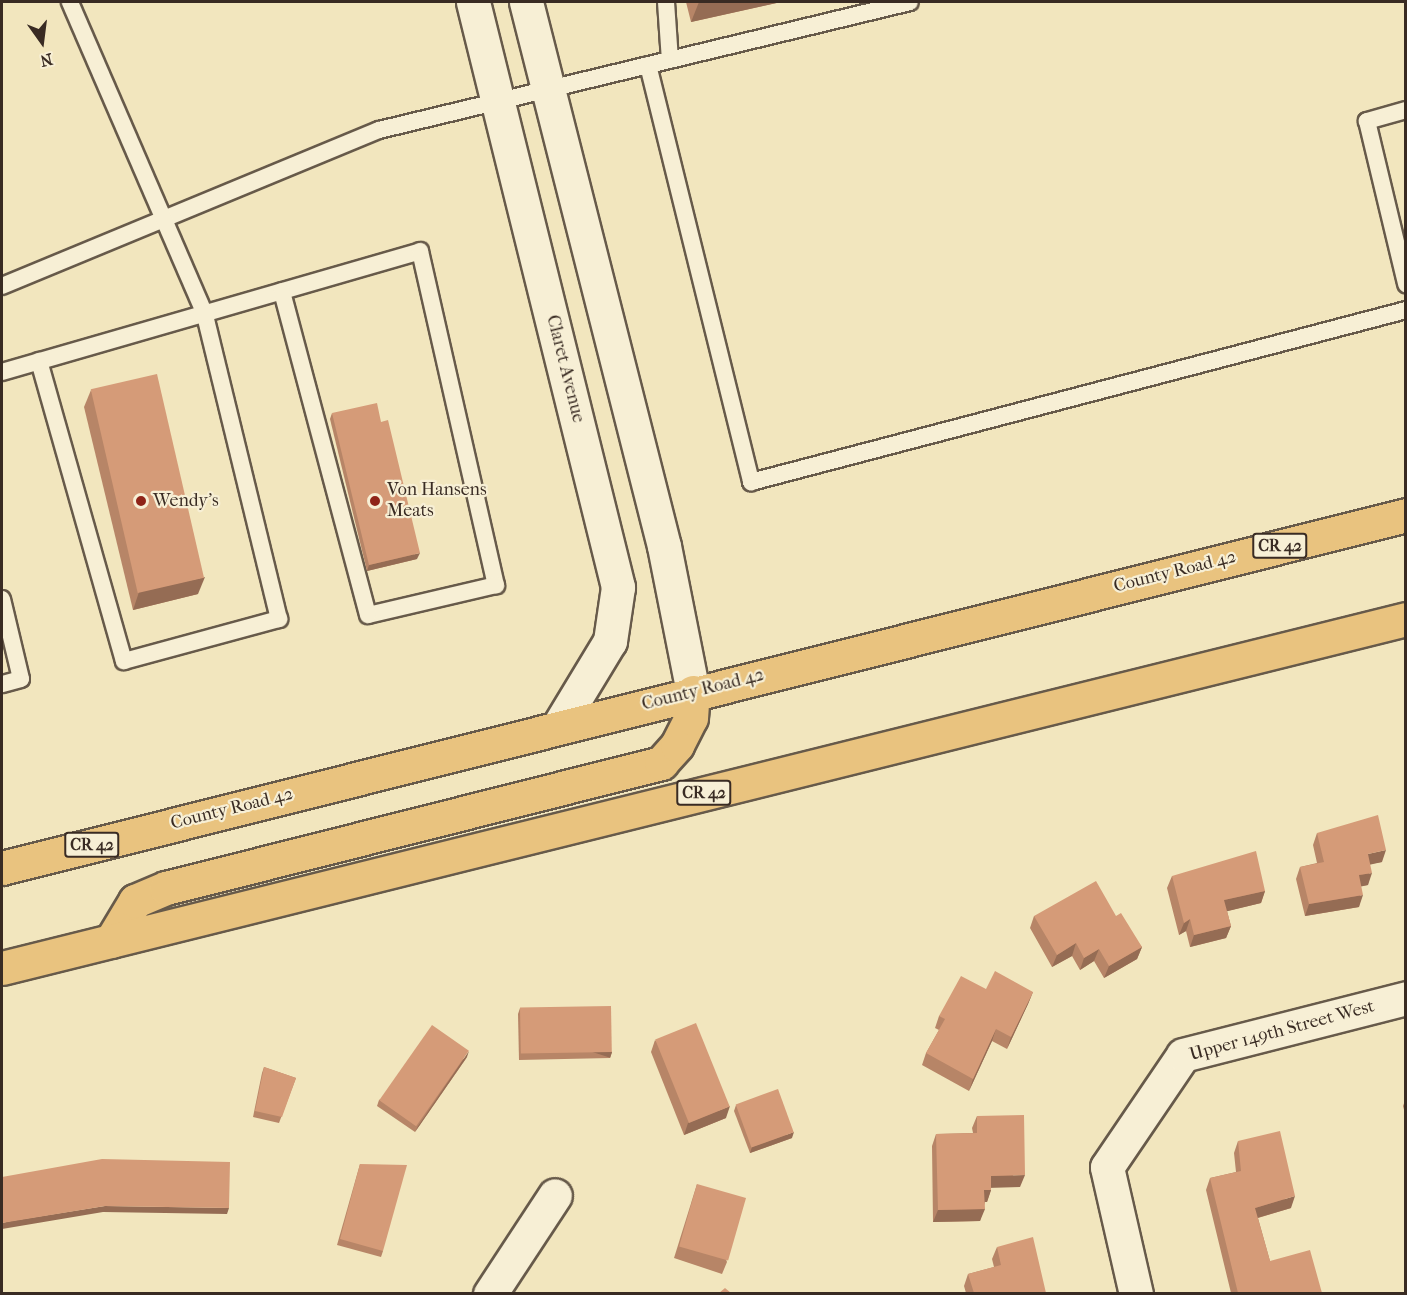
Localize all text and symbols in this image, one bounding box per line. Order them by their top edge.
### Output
north arrow [12,12,72,72]
text: N [38,49,55,71]
street label: Claret Avenue [541,313,589,425]
place label: Von Hansens Meats [387,480,487,522]
place label: Wendy's [153,490,219,512]
marker: Wendy's [134,494,148,508]
marker: Von Hansens Meats [368,494,382,508]
road number: CR 42 [1252,533,1308,559]
street label: County Road 42 [1112,546,1238,598]
street label: County Road 42 [640,664,766,716]
road number: CR 42 [676,780,732,806]
street label: County Road 42 [169,783,295,835]
road number: CR 42 [64,832,121,858]
street label: Upper 149th Street West [1187,996,1377,1066]

